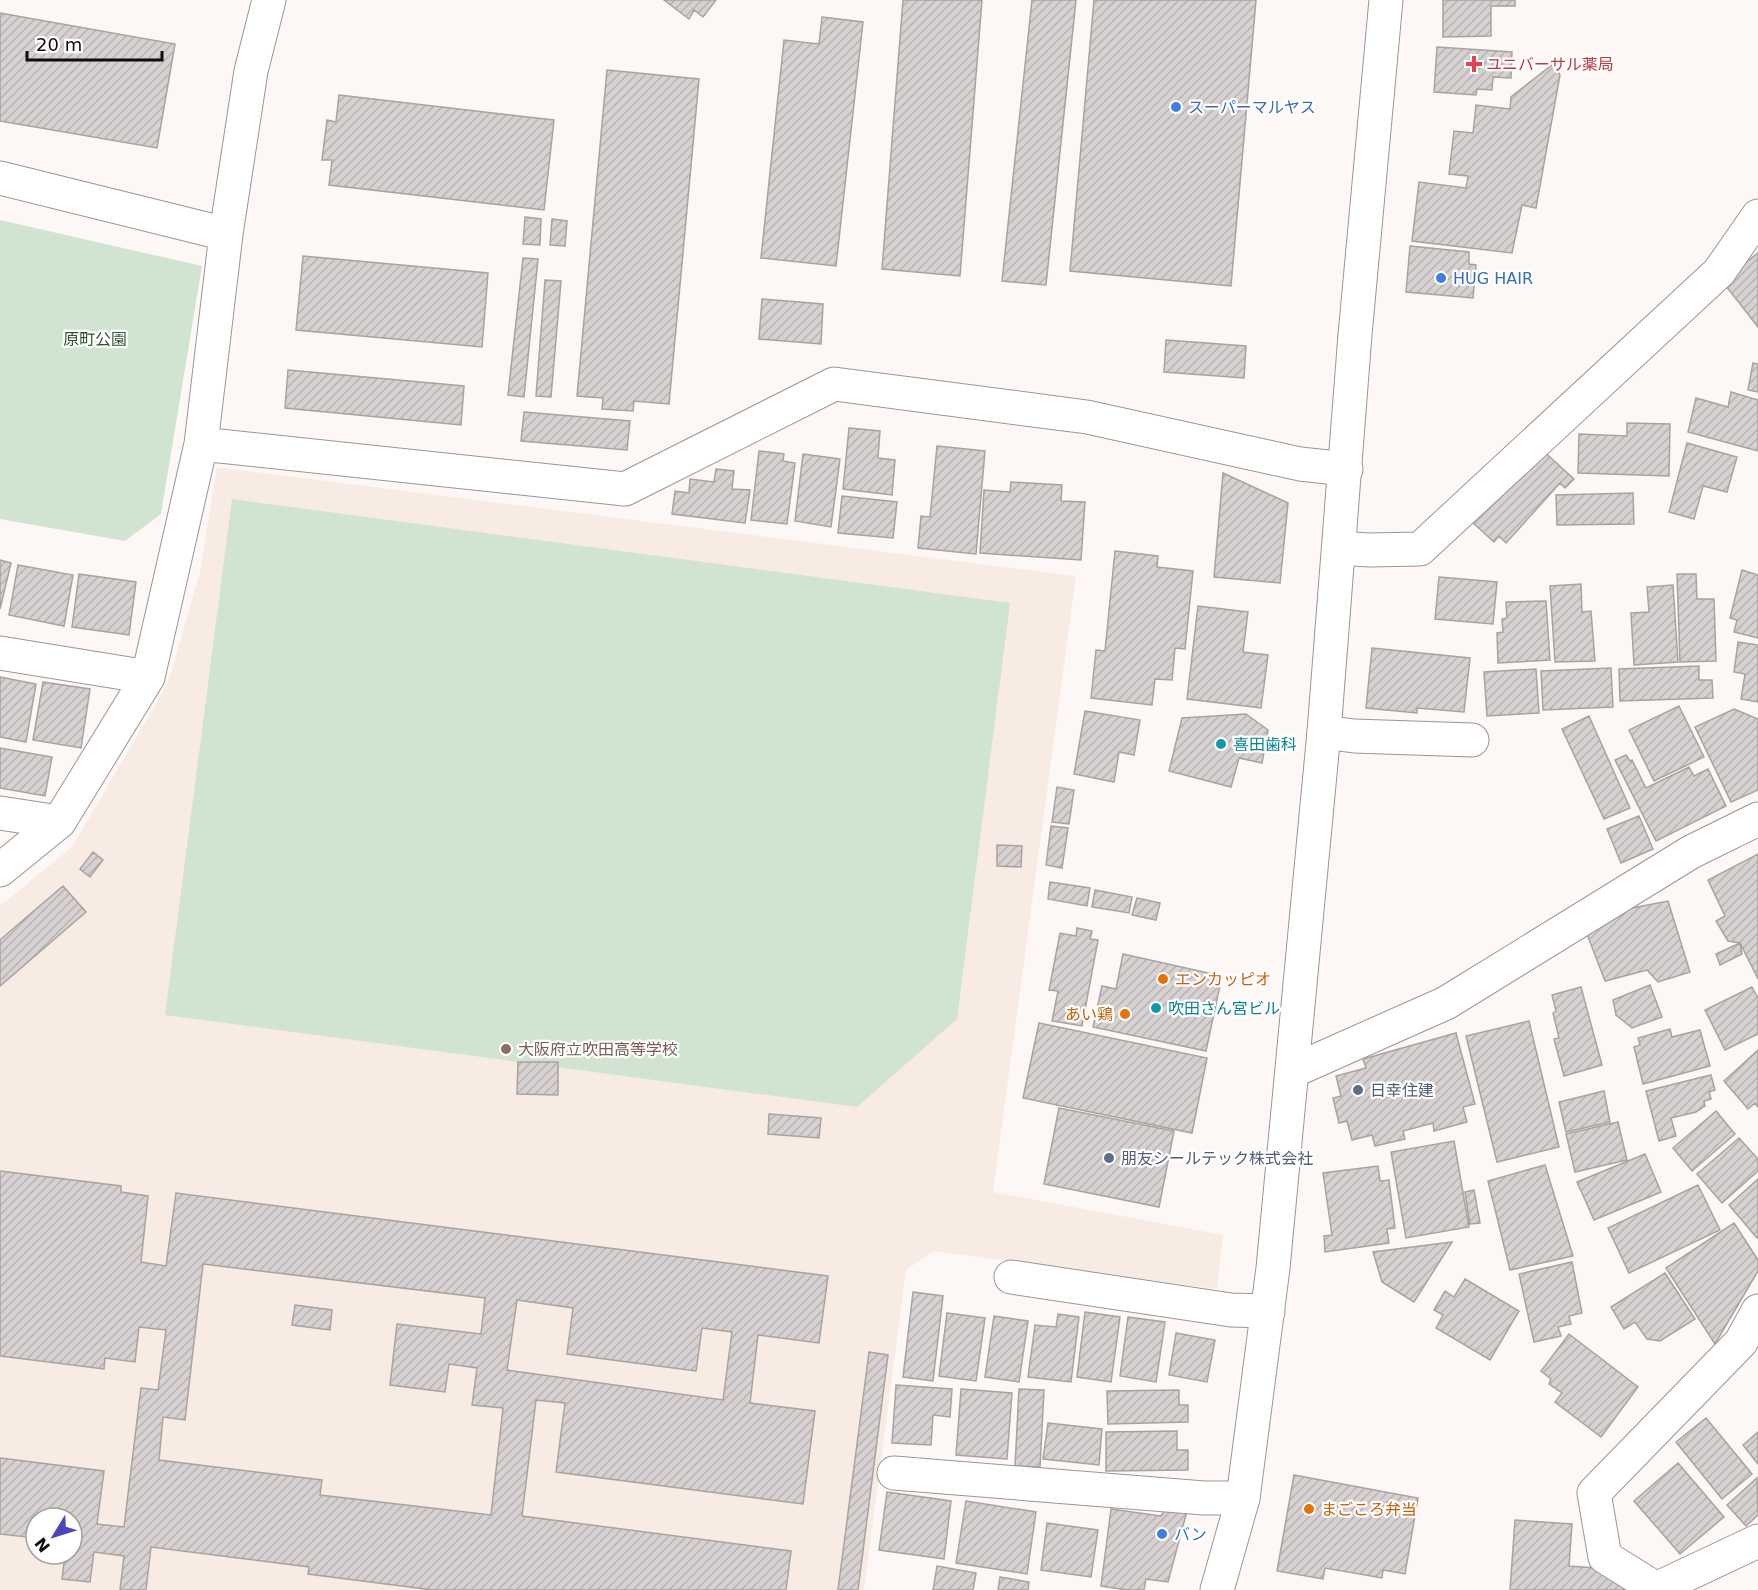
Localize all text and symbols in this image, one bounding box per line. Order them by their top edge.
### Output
scale bar [27,24,162,62]
text: 20 m [36,34,82,55]
place label: ユニバーサル薬局 [1486,55,1614,74]
marker: ユニバーサル薬局 [1467,57,1481,71]
place label: スーパーマルヤス [1188,98,1316,117]
marker: スーパーマルヤス [1169,100,1183,114]
place label: HUG HAIR [1453,269,1533,288]
marker: HUG HAIR [1434,271,1448,285]
park label: 原町公園 [63,330,127,349]
place label: 喜田歯科 [1233,735,1297,754]
marker: 喜田歯科 [1214,737,1228,751]
place label: エンカッピオ [1175,970,1271,989]
marker: エンカッピオ [1156,972,1170,986]
place label: 吹田さん宮ビル [1168,999,1280,1018]
marker: 吹田さん宮ビル [1149,1001,1163,1015]
place label: あい鶏 [1065,1005,1113,1024]
marker: あい鶏 [1118,1007,1132,1021]
place label: 大阪府立吹田高等学校 [518,1040,678,1059]
marker: 大阪府立吹田高等学校 [499,1042,513,1056]
place label: 日幸住建 [1370,1081,1434,1100]
marker: 日幸住建 [1351,1083,1365,1097]
place label: 朋友シールテック株式会社 [1121,1149,1313,1168]
marker: 朋友シールテック株式会社 [1102,1151,1116,1165]
place label: まごころ弁当 [1321,1500,1417,1519]
marker: まごころ弁当 [1302,1502,1316,1516]
north arrow [24,1506,84,1566]
place label: バン [1174,1525,1207,1544]
marker: バン [1155,1527,1169,1541]
text: N [31,1534,54,1556]

